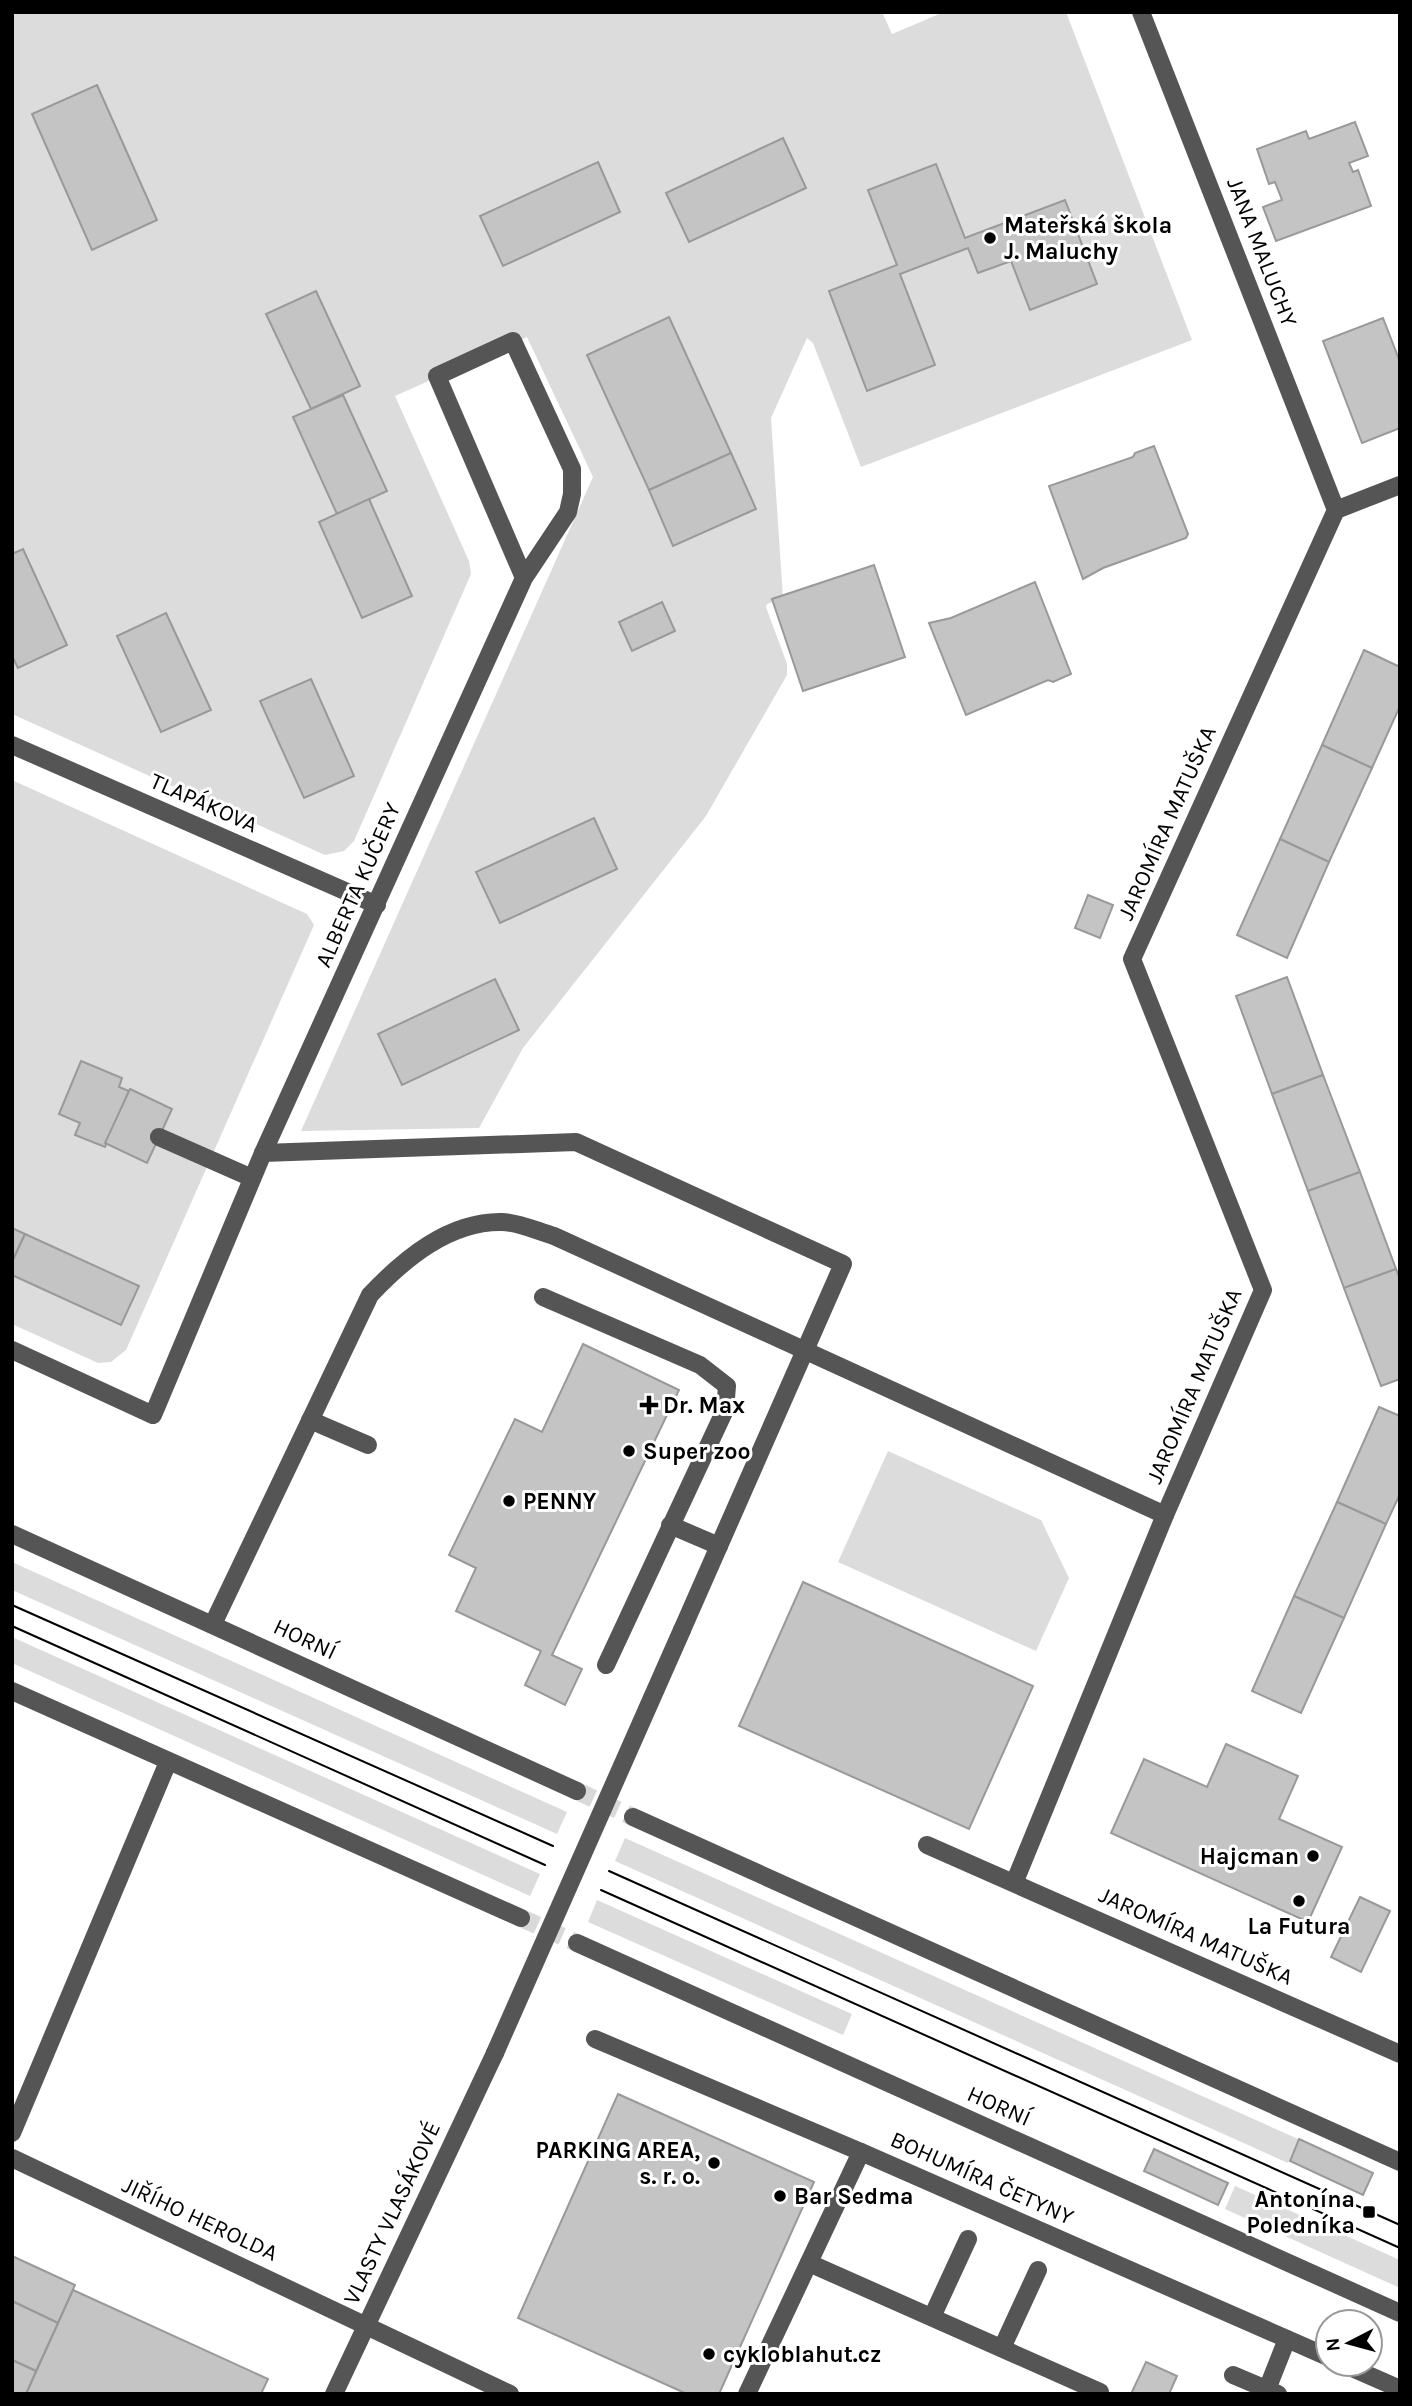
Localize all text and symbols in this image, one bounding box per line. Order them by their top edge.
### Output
street label: JANA MALUCHY [1221,174,1303,331]
place label: Mateřská škola J. Maluchy [1004,212,1172,265]
marker: Mateřská škola J. Maluchy [982,230,998,246]
street label: JAROMÍRA MATUŠKA [1112,722,1222,924]
street label: TLAPÁKOVA [146,767,262,839]
street label: ALBERTA KUČERY [310,798,407,971]
street label: JAROMÍRA MATUŠKA [1141,1284,1247,1488]
place label: Dr. Max [663,1392,745,1419]
marker: Dr. Max [641,1397,657,1413]
place label: Super zoo [643,1438,751,1465]
marker: Super zoo [621,1443,637,1459]
place label: PENNY [523,1488,597,1515]
marker: PENNY [501,1493,517,1509]
street label: HORNÍ [269,1613,341,1666]
place label: Hajcman [1200,1843,1299,1870]
marker: Hajcman [1305,1848,1321,1864]
street label: JAROMÍRA MATUŠKA [1095,1881,1297,1991]
marker: La Futura [1291,1893,1307,1909]
place label: La Futura [1247,1913,1351,1940]
street label: HORNÍ [963,2080,1035,2132]
street label: VLASTY VLASÁKOVÉ [338,2117,446,2309]
street label: BOHUMÍRA ČETYNY [886,2125,1078,2231]
place label: PARKING AREA, s. r. o. [536,2137,700,2190]
marker: PARKING AREA, s. r. o. [706,2155,722,2171]
street label: JIŘÍHO HEROLDA [118,2171,282,2267]
place label: Bar Sedma [794,2183,913,2210]
place label: Antonína Poledníka [1246,2186,1355,2239]
marker: Bar Sedma [772,2188,788,2204]
marker: Antonína Poledníka [1361,2204,1377,2220]
north arrow [1314,2308,1384,2378]
text: N [1321,2337,1345,2353]
place label: cykloblahut.cz [723,2341,881,2368]
marker: cykloblahut.cz [701,2346,717,2362]

